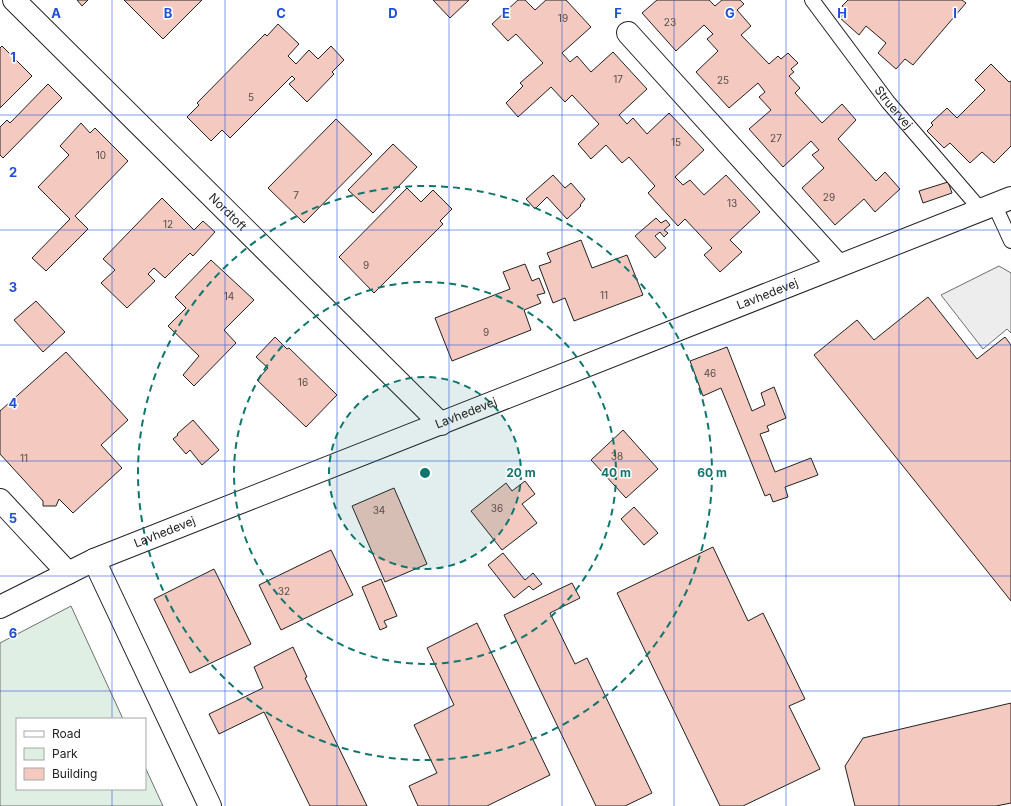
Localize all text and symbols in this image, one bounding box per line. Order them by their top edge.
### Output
text: A [51,5,61,21]
text: B [164,5,173,21]
text: C [276,5,286,21]
text: D [388,5,398,21]
text: E [502,5,510,21]
text: F [614,5,622,21]
text: G [725,5,735,21]
text: H [837,5,847,21]
text: I [953,5,957,21]
house number: 19 [558,12,568,24]
house number: 23 [664,16,676,28]
text: 1 [10,49,16,65]
house number: 17 [613,73,623,85]
house number: 25 [717,74,729,86]
street label: Struervej [872,83,916,132]
house number: 5 [248,91,254,103]
house number: 27 [770,132,782,144]
house number: 15 [671,136,681,148]
house number: 10 [96,149,106,161]
text: 2 [9,164,17,180]
house number: 7 [293,189,299,201]
street label: Nordtoft [206,190,250,234]
house number: 29 [823,191,835,203]
house number: 13 [727,197,737,209]
house number: 12 [163,218,173,230]
house number: 9 [363,259,369,271]
street label: Lavhedevej [734,275,800,313]
text: 3 [9,279,17,295]
house number: 11 [600,289,608,301]
house number: 14 [224,290,234,302]
house number: 9 [483,326,489,338]
house number: 46 [704,367,716,379]
house number: 16 [298,376,308,388]
street label: Lavhedevej [433,394,499,432]
text: 4 [9,395,18,411]
house number: 38 [611,450,623,462]
house number: 11 [20,452,28,464]
text: 20 m [506,465,536,480]
text: 40 m [601,465,631,480]
text: 60 m [697,465,727,480]
centre of rings [418,466,432,480]
house number: 36 [491,502,503,514]
house number: 34 [373,504,385,516]
text: 5 [9,510,17,526]
street label: Lavhedevej [132,513,197,551]
house number: 32 [278,585,290,597]
text: 6 [9,625,17,641]
legend [16,718,146,790]
text: Road [52,726,81,741]
text: Park [52,746,78,761]
text: Building [52,766,97,781]

